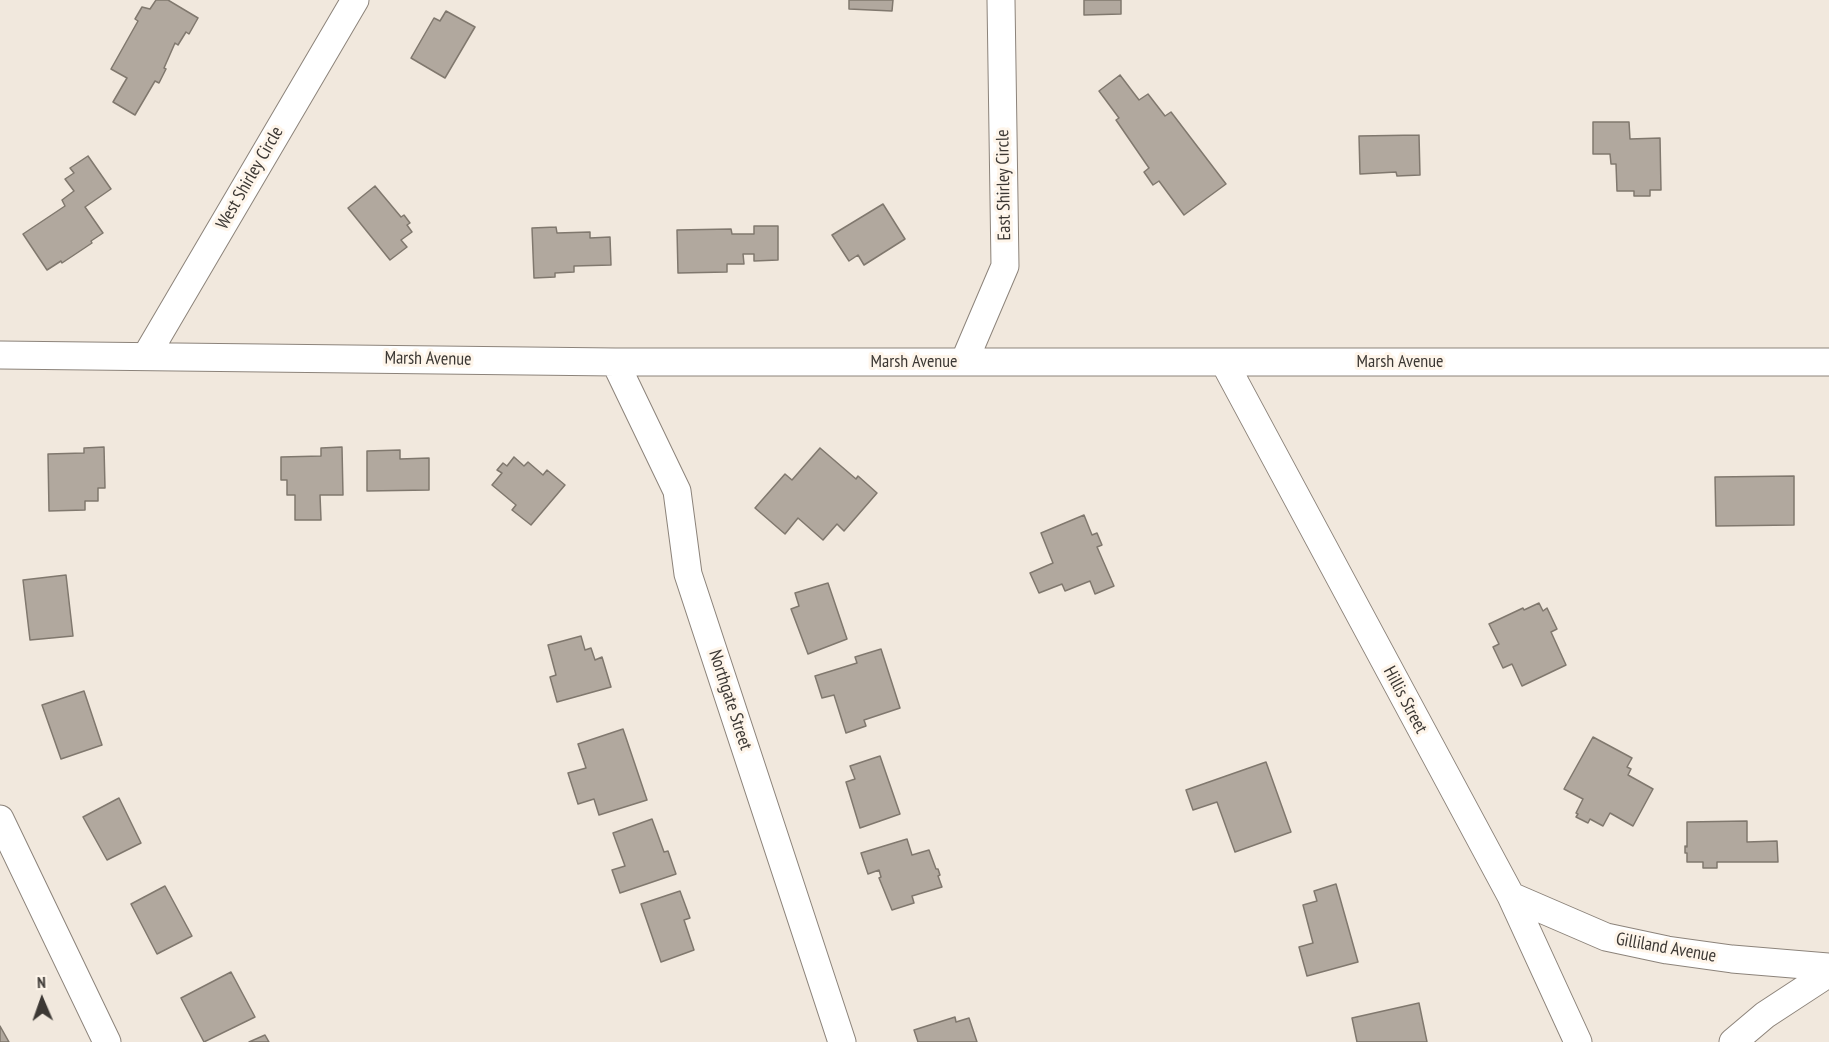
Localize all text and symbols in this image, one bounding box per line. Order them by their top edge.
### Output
street label: West Shirley Circle [212,123,288,233]
street label: East Shirley Circle [992,129,1016,241]
street label: Marsh Avenue [384,347,472,371]
street label: Marsh Avenue [871,351,957,373]
street label: Marsh Avenue [1357,351,1443,373]
street label: Northgate Street [704,647,756,753]
street label: Hillis Street [1378,663,1432,737]
street label: Gilliland Avenue [1614,929,1718,967]
north arrow [12,970,72,1030]
text: N [37,972,46,992]

